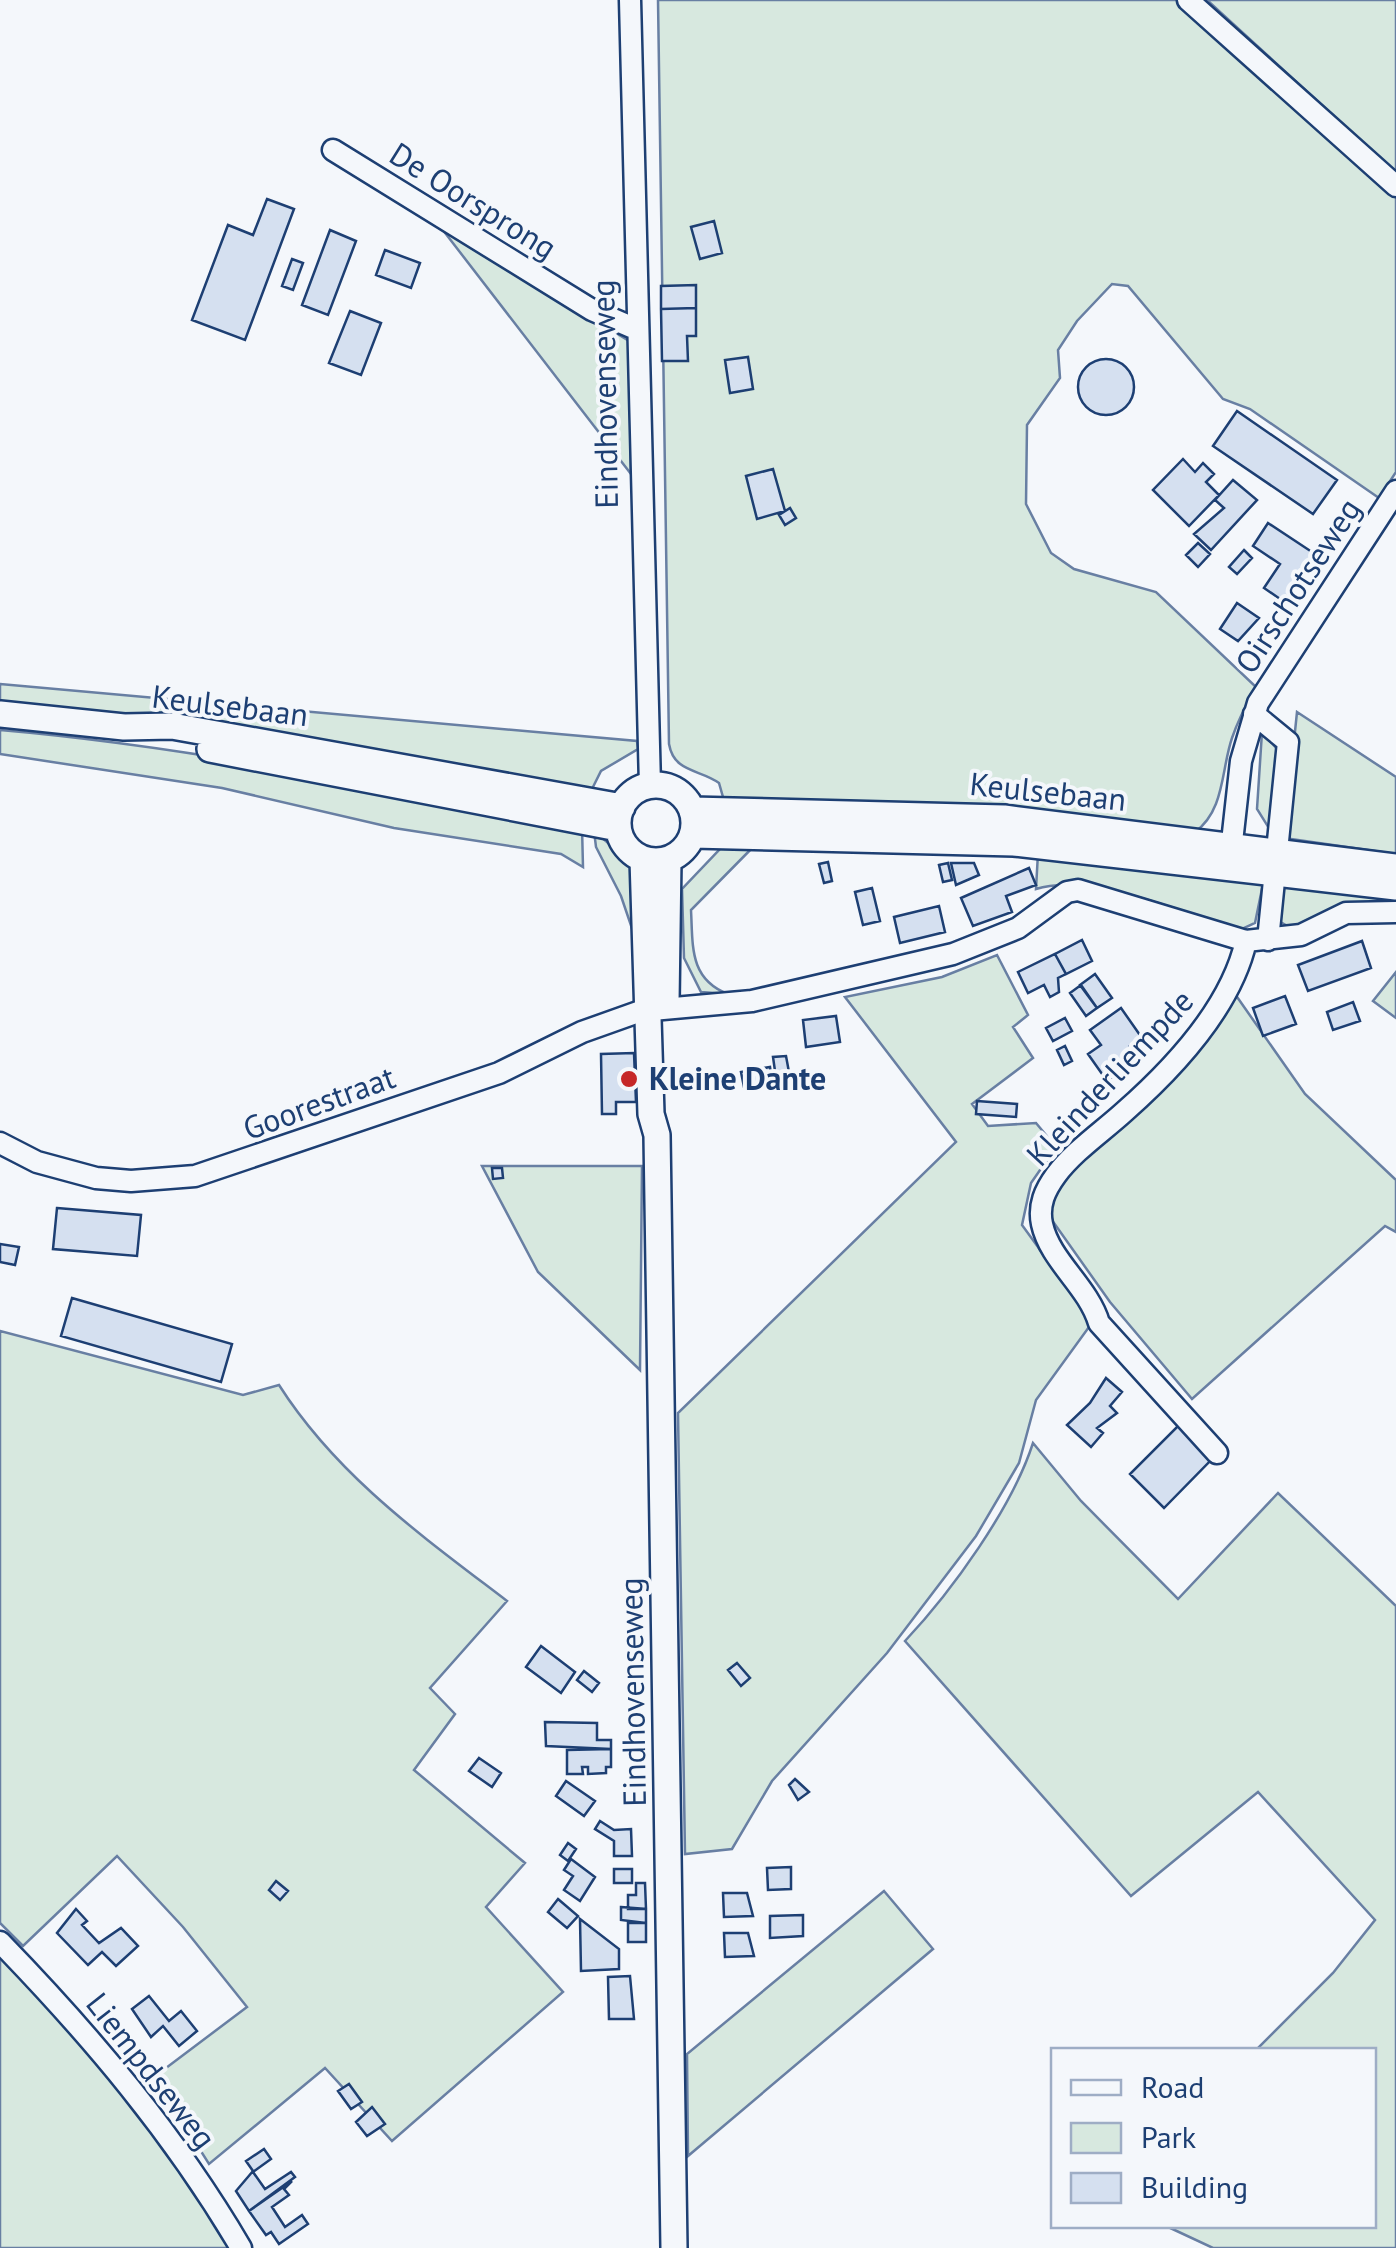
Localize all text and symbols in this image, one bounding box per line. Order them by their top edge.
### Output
street label: De Oorsprong [382,132,565,268]
street label: Eindhovenseweg [581,279,627,509]
street label: Oirschotseweg [1225,490,1369,681]
street label: Keulsebaan [150,675,311,735]
street label: Keulsebaan [968,762,1128,820]
street label: Kleinderliempde [1017,980,1202,1174]
street label: Goorestraat [237,1055,401,1149]
place label: Kleine Dante [649,1057,826,1099]
marker: Kleine Dante [618,1068,640,1090]
street label: Eindhovenseweg [609,1577,655,1807]
street label: Liempdseweg [78,1984,226,2157]
legend [1051,2048,1376,2228]
text: Road [1141,2067,1205,2106]
text: Park [1141,2117,1197,2156]
text: Building [1141,2167,1248,2206]

